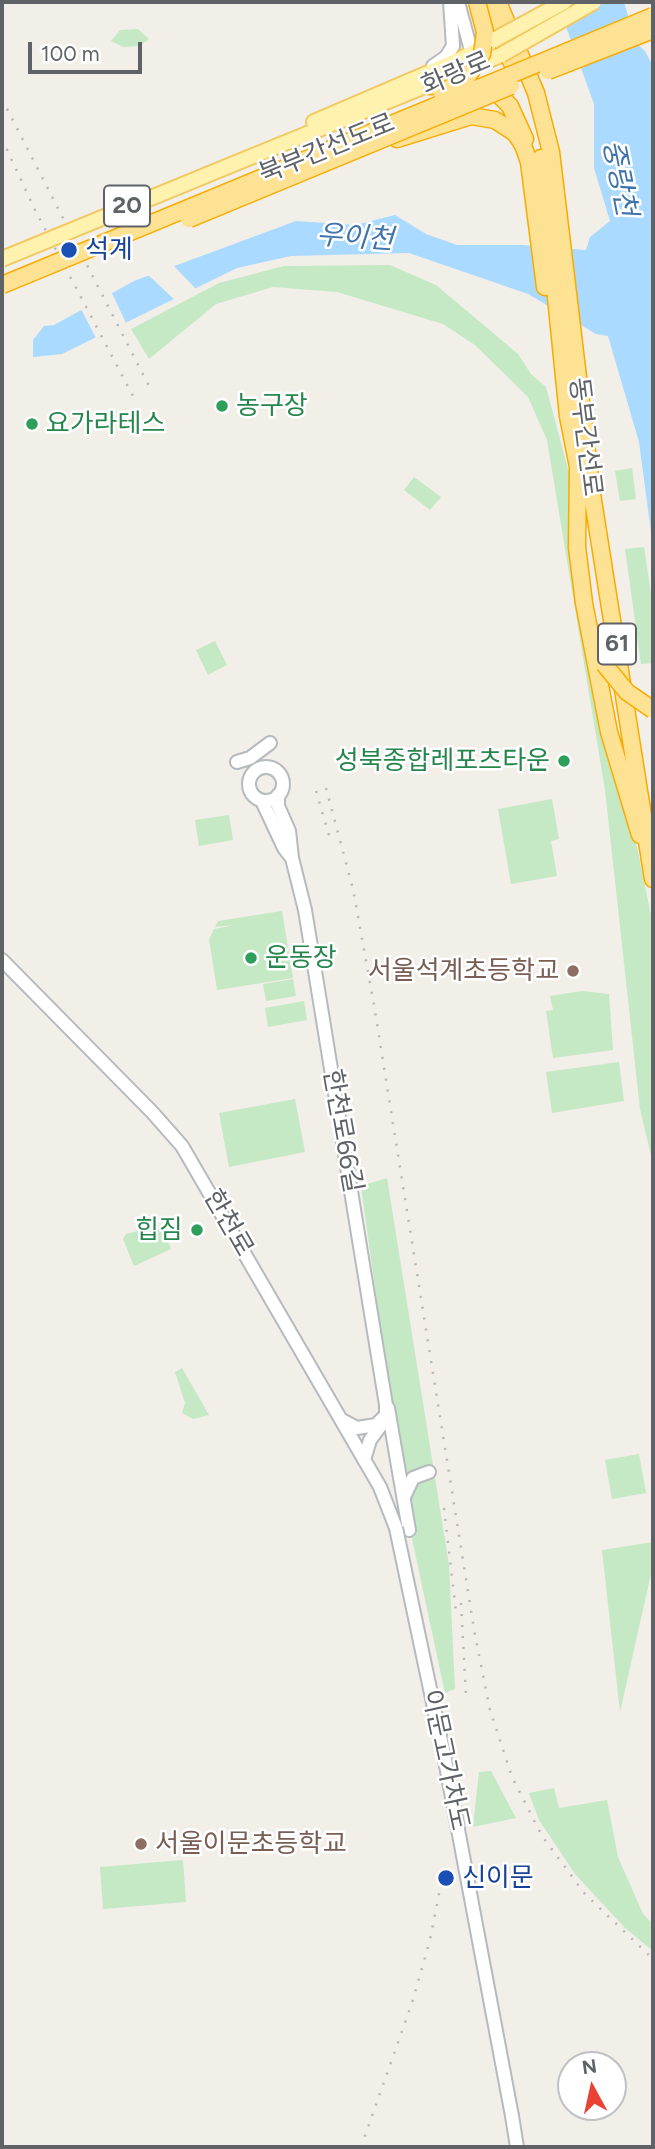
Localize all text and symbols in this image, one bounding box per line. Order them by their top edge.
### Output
scale bar [32,28,145,72]
text: 100 m [41,41,100,66]
street label: 화랑로 [417,46,495,102]
street label: 북부간선도로 [255,108,399,190]
water label: 중랑천 [595,137,643,219]
road number: 20 [104,186,150,226]
water label: 우이천 [315,219,395,257]
place label: 석계 [85,234,133,266]
marker: 석계 [59,240,79,260]
street label: 동부간선로 [562,376,608,498]
place label: 농구장 [236,390,308,422]
marker: 농구장 [214,398,230,414]
place label: 요가라테스 [46,408,166,440]
marker: 요가라테스 [24,416,40,432]
road number: 61 [598,624,636,664]
place label: 성북종합레포츠타운 [335,745,550,777]
marker: 성북종합레포츠타운 [556,753,572,769]
place label: 운동장 [265,942,337,974]
marker: 운동장 [243,950,259,966]
place label: 서울석계초등학교 [368,955,559,987]
marker: 서울석계초등학교 [565,963,581,979]
street label: 한천로66길 [316,1067,368,1195]
street label: 한천로 [197,1184,259,1262]
place label: 힙짐 [135,1214,183,1246]
marker: 힙짐 [189,1222,205,1238]
street label: 이문고가차도 [415,1687,475,1833]
place label: 서울이문초등학교 [155,1828,346,1860]
marker: 서울이문초등학교 [133,1836,149,1852]
place label: 신이문 [462,1862,534,1894]
marker: 신이문 [436,1868,456,1888]
north arrow [557,2051,627,2121]
text: N [580,2054,598,2079]

